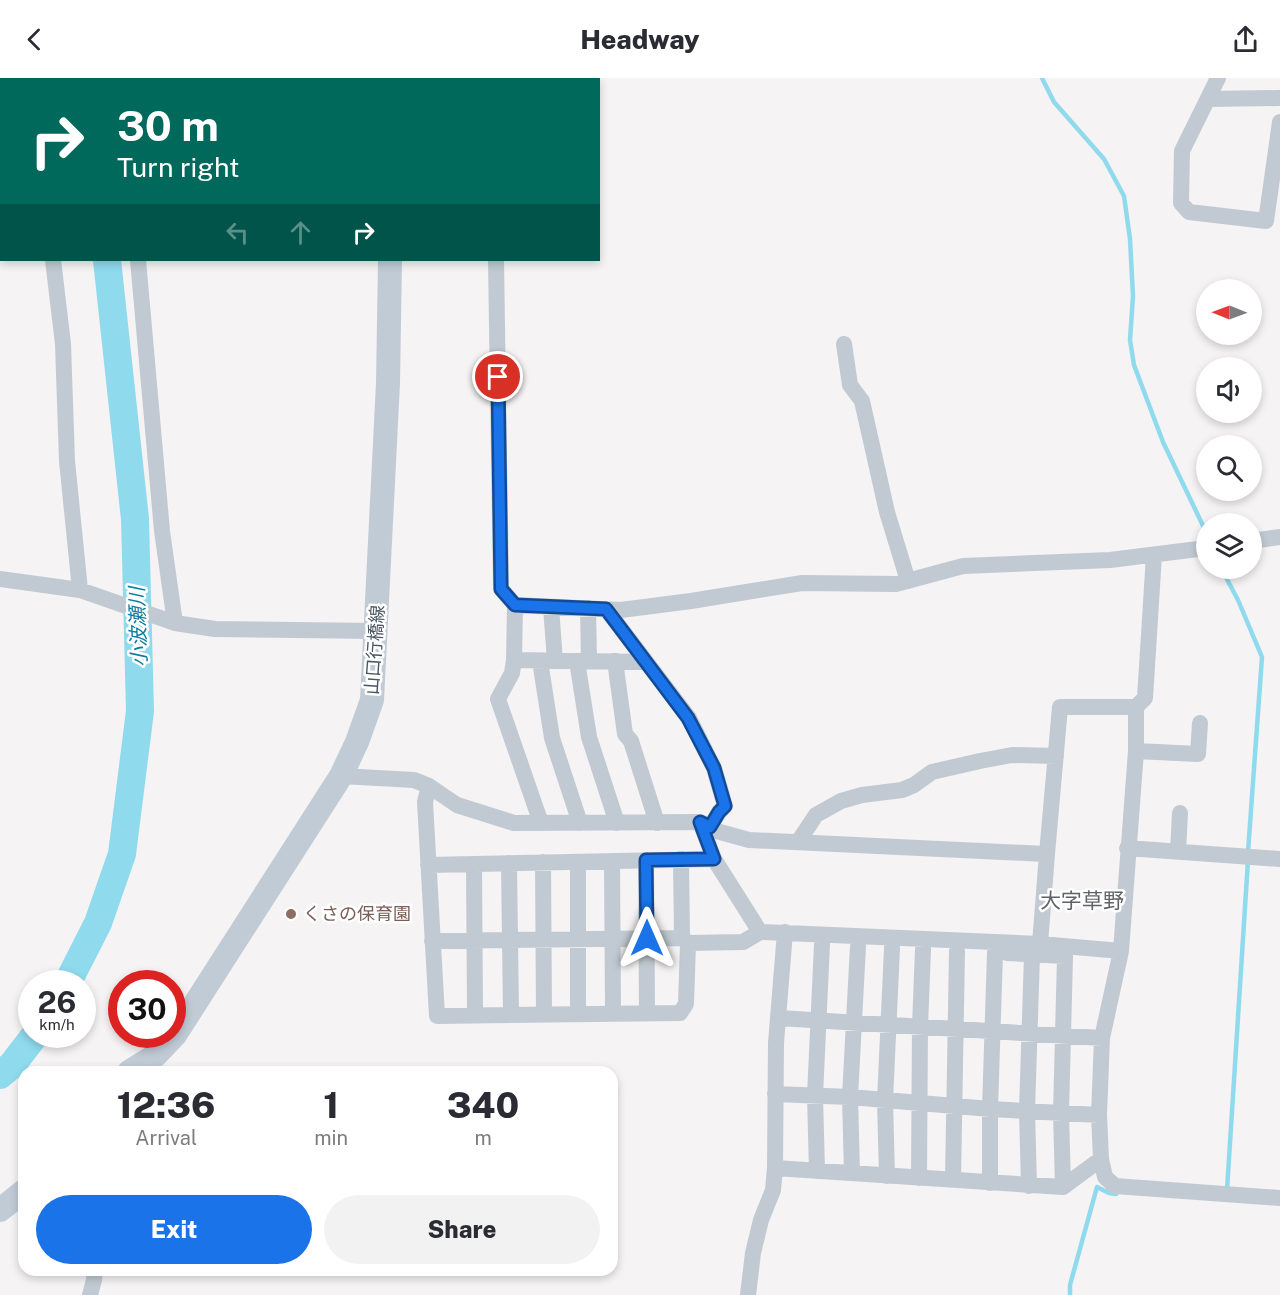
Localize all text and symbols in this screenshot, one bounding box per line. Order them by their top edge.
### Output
icon: back [18,23,51,56]
text: Headway [580,23,700,55]
icon: share [1229,23,1262,56]
text: 30 m [117,101,219,150]
icon: right [18,102,96,180]
text: Turn right [117,151,240,183]
icon: left [221,216,254,249]
icon: ahead [284,216,317,249]
icon: right [347,216,380,249]
north arrow [1196,279,1262,345]
map controls [1196,279,1262,579]
pin [472,351,523,402]
button: sound [1196,357,1262,423]
icon: arrive [481,360,514,393]
button: search [1196,435,1262,501]
button: layers [1196,513,1262,579]
water label: 小波瀬川 [125,585,151,667]
street label: 山口行橋線 [361,604,388,696]
district label: 大字草野 [1040,888,1124,913]
place label: くさの保育園 [303,903,411,924]
position arrow [615,906,679,970]
marker: くさの保育園 [284,907,298,921]
speed limit sign: 30 [108,970,186,1048]
text: 26 [38,984,76,1020]
text: km/h [39,1016,75,1033]
text: 12:36 [117,1084,215,1126]
text: 1 [323,1084,339,1126]
text: 340 [447,1084,519,1126]
text: Arrival [135,1126,197,1150]
text: min [314,1126,348,1150]
text: m [474,1126,492,1150]
button: Exit [36,1195,312,1264]
button: Share [324,1195,600,1264]

